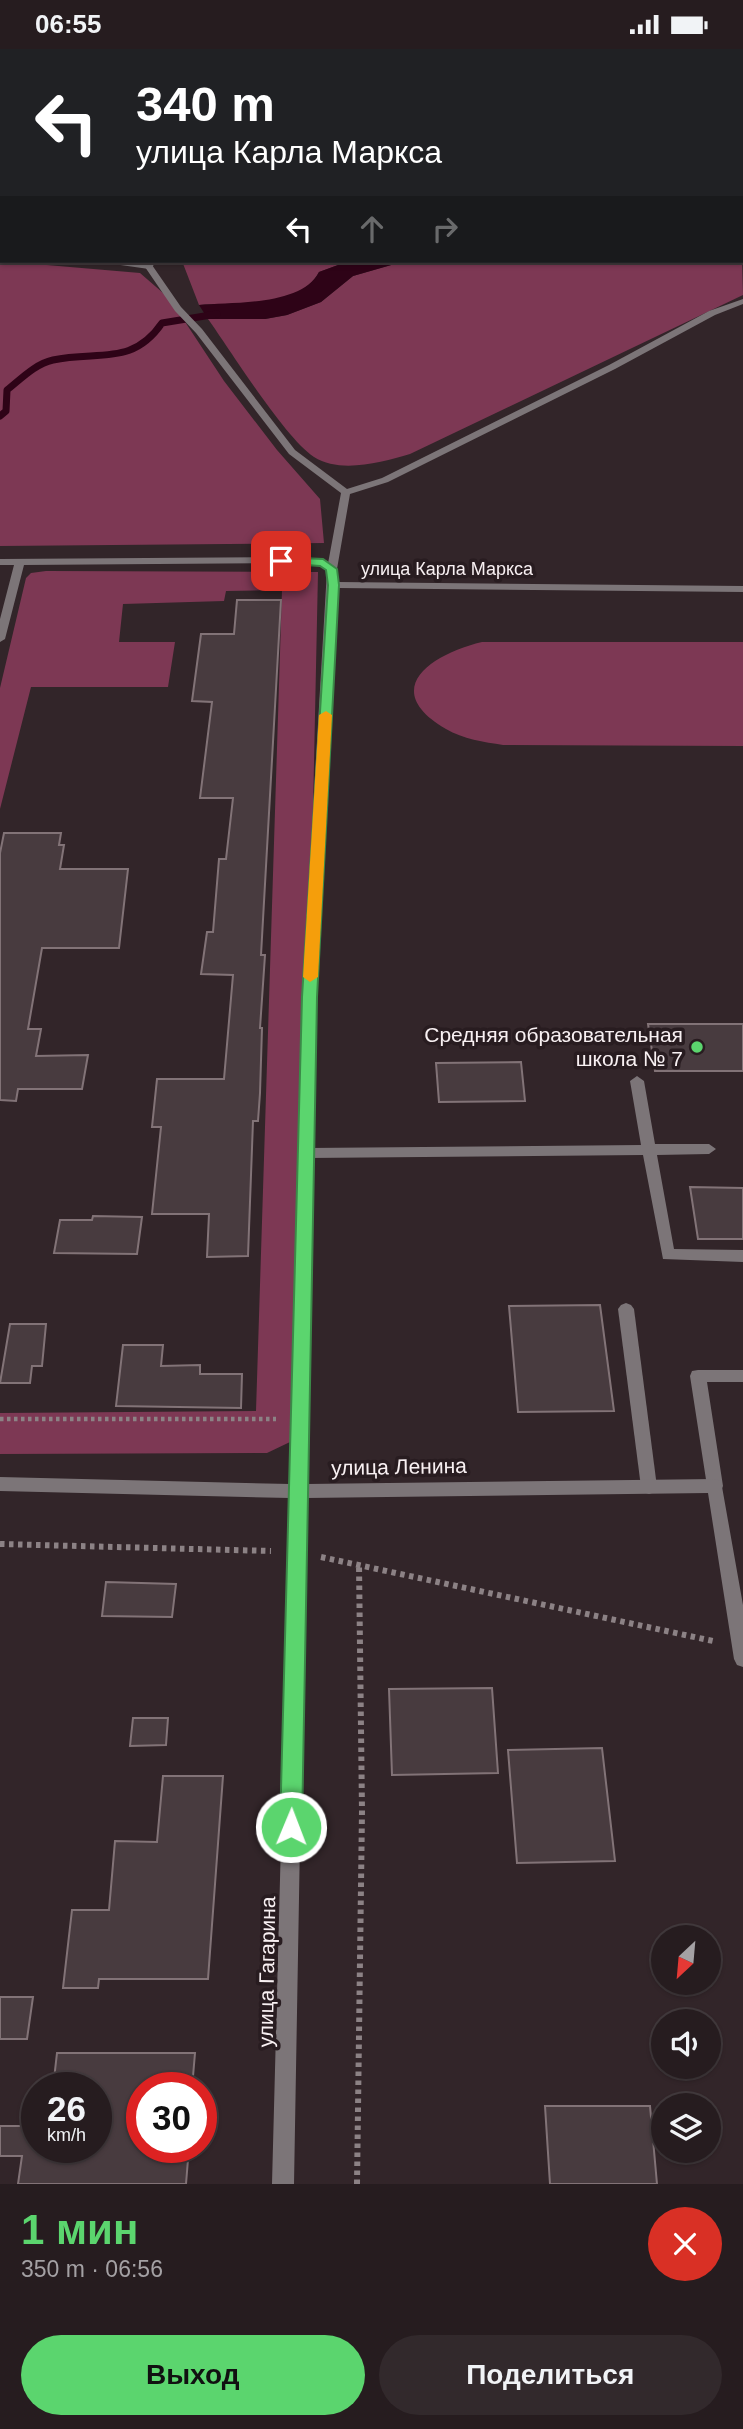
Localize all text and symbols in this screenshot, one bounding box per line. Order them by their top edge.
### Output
text: 06:55 [35,9,102,39]
icon: left [21,77,112,168]
text: 340 m [136,77,275,131]
text: улица Карла Маркса [136,134,442,170]
icon: left [280,210,318,248]
icon: ahead [353,210,391,248]
icon: right [426,210,464,248]
pin [251,531,311,591]
icon: arrive [262,542,300,580]
street label: улица Карла Маркса [361,559,534,579]
place label: Средняя образовательная школа № 7 [424,1023,683,1070]
marker: Средняя образовательная школа № 7 [689,1039,705,1055]
street label: улица Ленина [331,1454,467,1479]
position arrow [254,1790,328,1864]
street label: улица Гагарина [254,1896,279,2048]
north arrow [651,1925,721,1995]
map controls [651,1925,721,2163]
button: sound [651,2009,721,2079]
speed limit sign: 30 [126,2072,217,2163]
text: 26 [47,2089,86,2128]
button: layers [651,2093,721,2163]
text: km/h [47,2125,86,2145]
text: 1 мин [21,2206,138,2253]
button: close [648,2207,722,2281]
text: 350 m · 06:56 [21,2256,163,2282]
button: Выход [21,2335,365,2415]
button: Поделиться [379,2335,722,2415]

